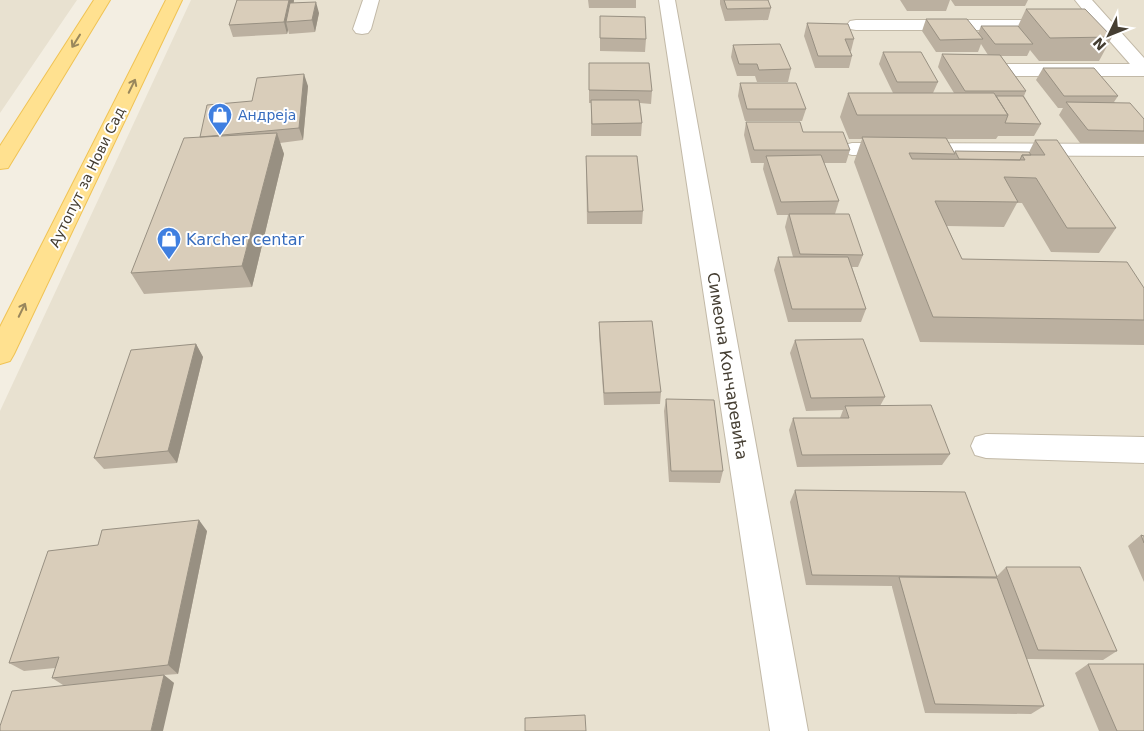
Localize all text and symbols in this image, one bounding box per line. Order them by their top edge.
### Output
north arrow [1084,10,1134,60]
one-way arrow [71,34,81,48]
text: N [1090,34,1109,54]
one-way arrow [128,79,137,94]
shop icon: Андреја [207,102,233,136]
street label: Аутопут за Нови Сад [46,104,128,250]
place label: Андреја [238,107,296,123]
shop icon: Karcher centar [156,226,182,260]
place label: Karcher centar [186,230,305,249]
street label: Симеона Кончаревића [703,271,752,461]
one-way arrow [17,303,27,318]

